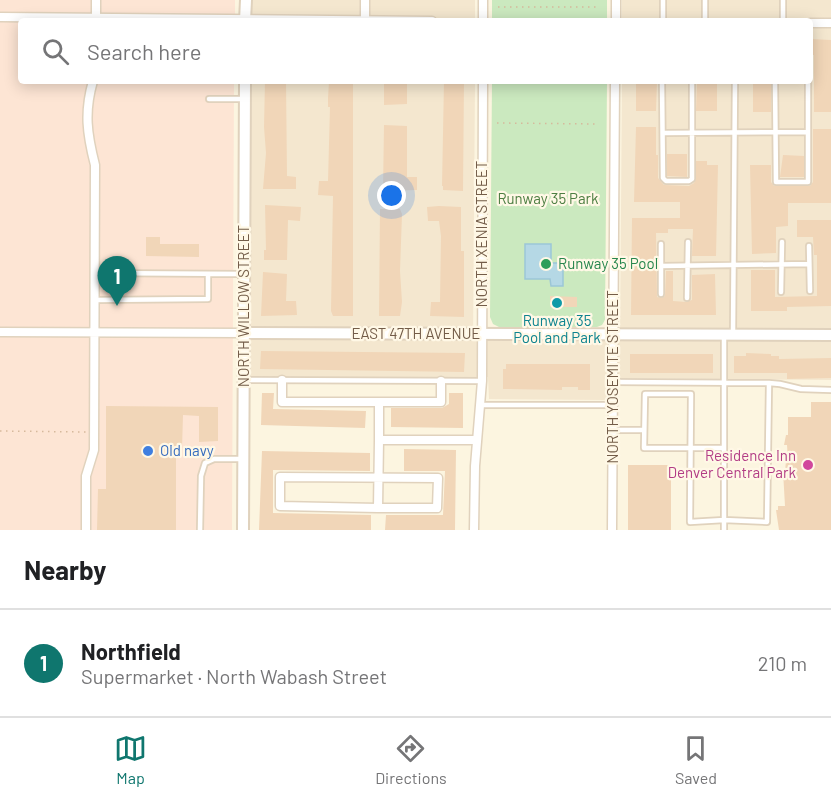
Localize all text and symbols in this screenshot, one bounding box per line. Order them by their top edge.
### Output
search box [18,18,813,84]
icon: search [39,35,72,68]
text: Search here [87,38,201,64]
street label: NORTH XENIA STREET [472,161,490,307]
your location [377,181,406,210]
park label: Runway 35 Park [497,189,599,207]
street label: NORTH WILLOW STREET [234,225,252,387]
place label: Runway 35 Pool [558,254,658,272]
pin: 1 [98,256,136,306]
marker: Runway 35 Pool [539,257,553,271]
street label: NORTH YOSEMITE STREET [603,290,621,464]
marker: Runway 35 Pool and Park [550,296,564,310]
place label: Runway 35 Pool and Park [513,311,601,346]
street label: EAST 47TH AVENUE [352,324,480,342]
place label: Old navy [160,441,214,459]
marker: Old navy [141,444,155,458]
place label: Residence Inn Denver Central Park [668,446,796,481]
marker: Residence Inn Denver Central Park [801,458,815,472]
text: Nearby [24,554,106,585]
text: Northfield [81,638,181,664]
text: 1 [40,651,47,675]
text: 210 m [758,651,807,675]
text: Supermarket · North Wabash Street [81,664,387,688]
tab: Map [114,732,147,787]
tab: Directions [375,732,447,787]
tab: Saved [675,732,717,787]

